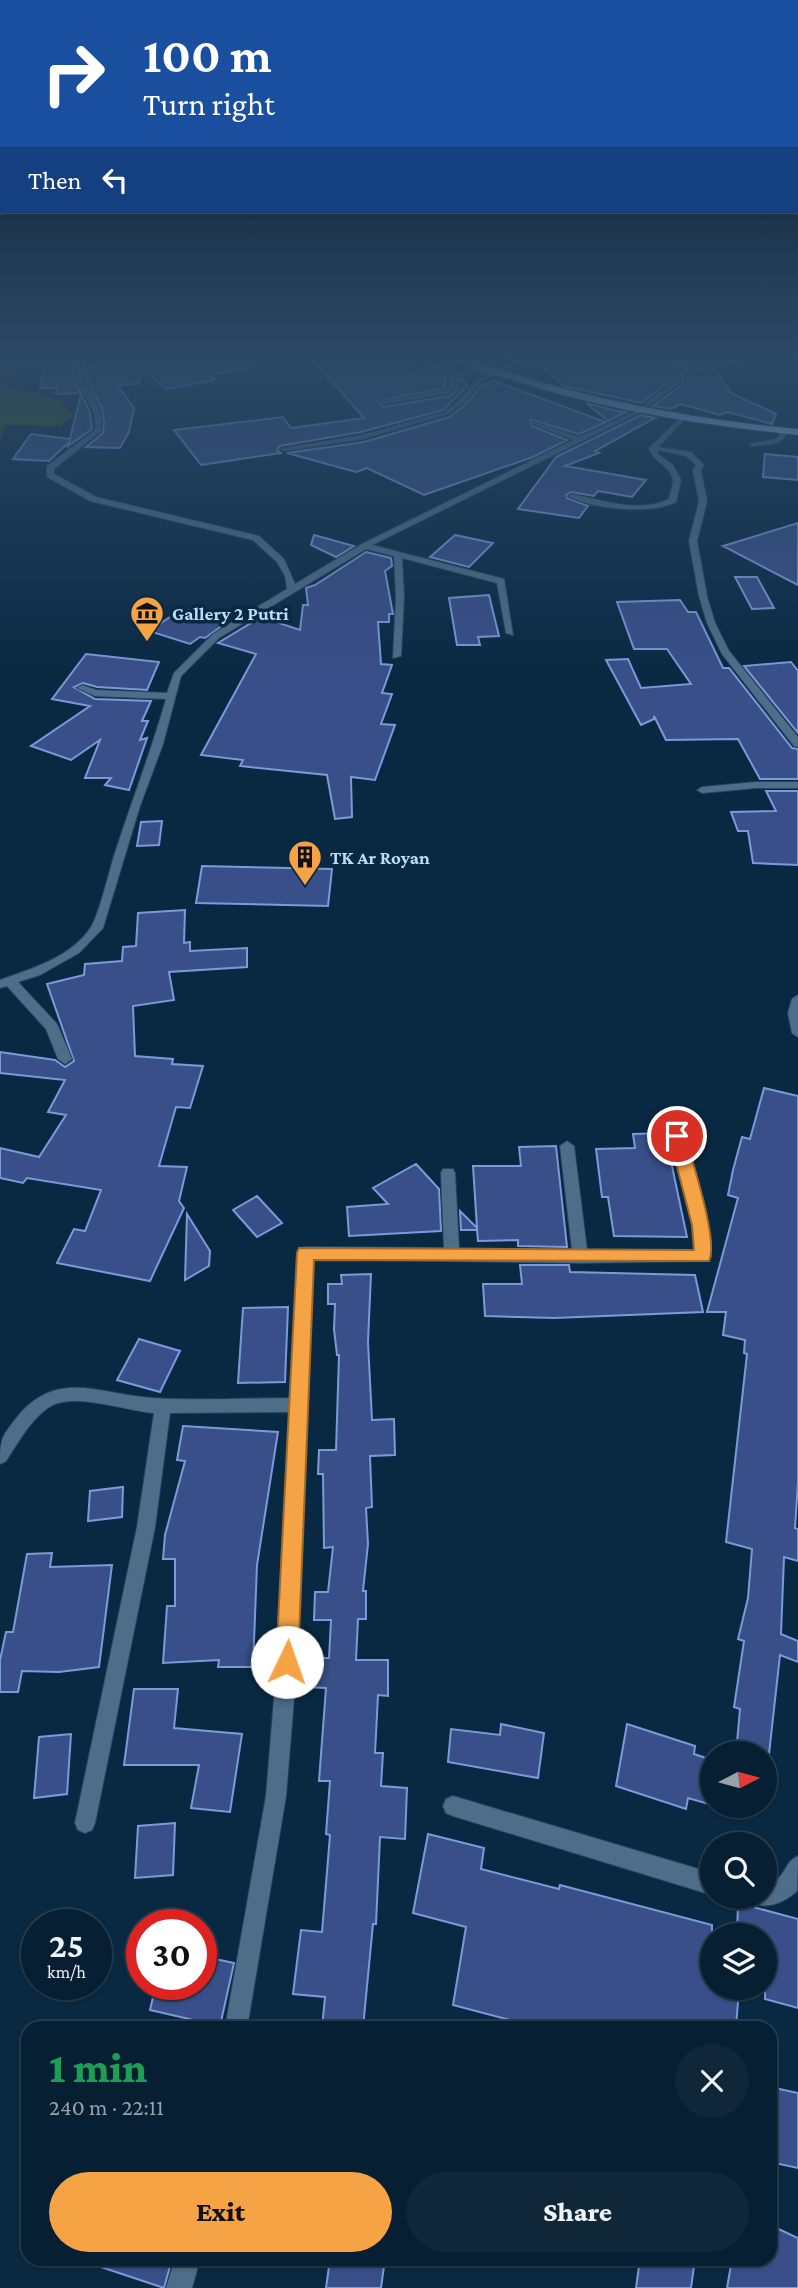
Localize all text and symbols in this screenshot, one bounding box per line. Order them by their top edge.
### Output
icon: right [28,28,119,119]
text: 100 m [143,28,272,83]
text: Turn right [143,86,275,122]
icon: left [96,161,134,199]
text: Then [28,166,82,195]
museum icon: Gallery 2 Putri [128,594,166,643]
place label: Gallery 2 Putri [172,603,289,624]
building icon: TK Ar Royan [286,838,324,887]
place label: TK Ar Royan [330,847,430,868]
pin [647,1106,707,1166]
icon: arrive [658,1117,696,1155]
position arrow [250,1625,324,1699]
north arrow [700,1741,777,1818]
map controls [700,1741,777,2000]
button: search [700,1832,777,1909]
speed limit sign: 30 [126,1909,217,2000]
button: layers [700,1923,777,2000]
text: 25 [49,1926,84,1965]
text: km/h [47,1962,86,1982]
text: 1 min [49,2044,147,2091]
button: close [675,2044,749,2118]
text: 240 m · 22:11 [49,2094,164,2120]
button: Exit [49,2172,392,2252]
button: Share [406,2172,749,2252]

